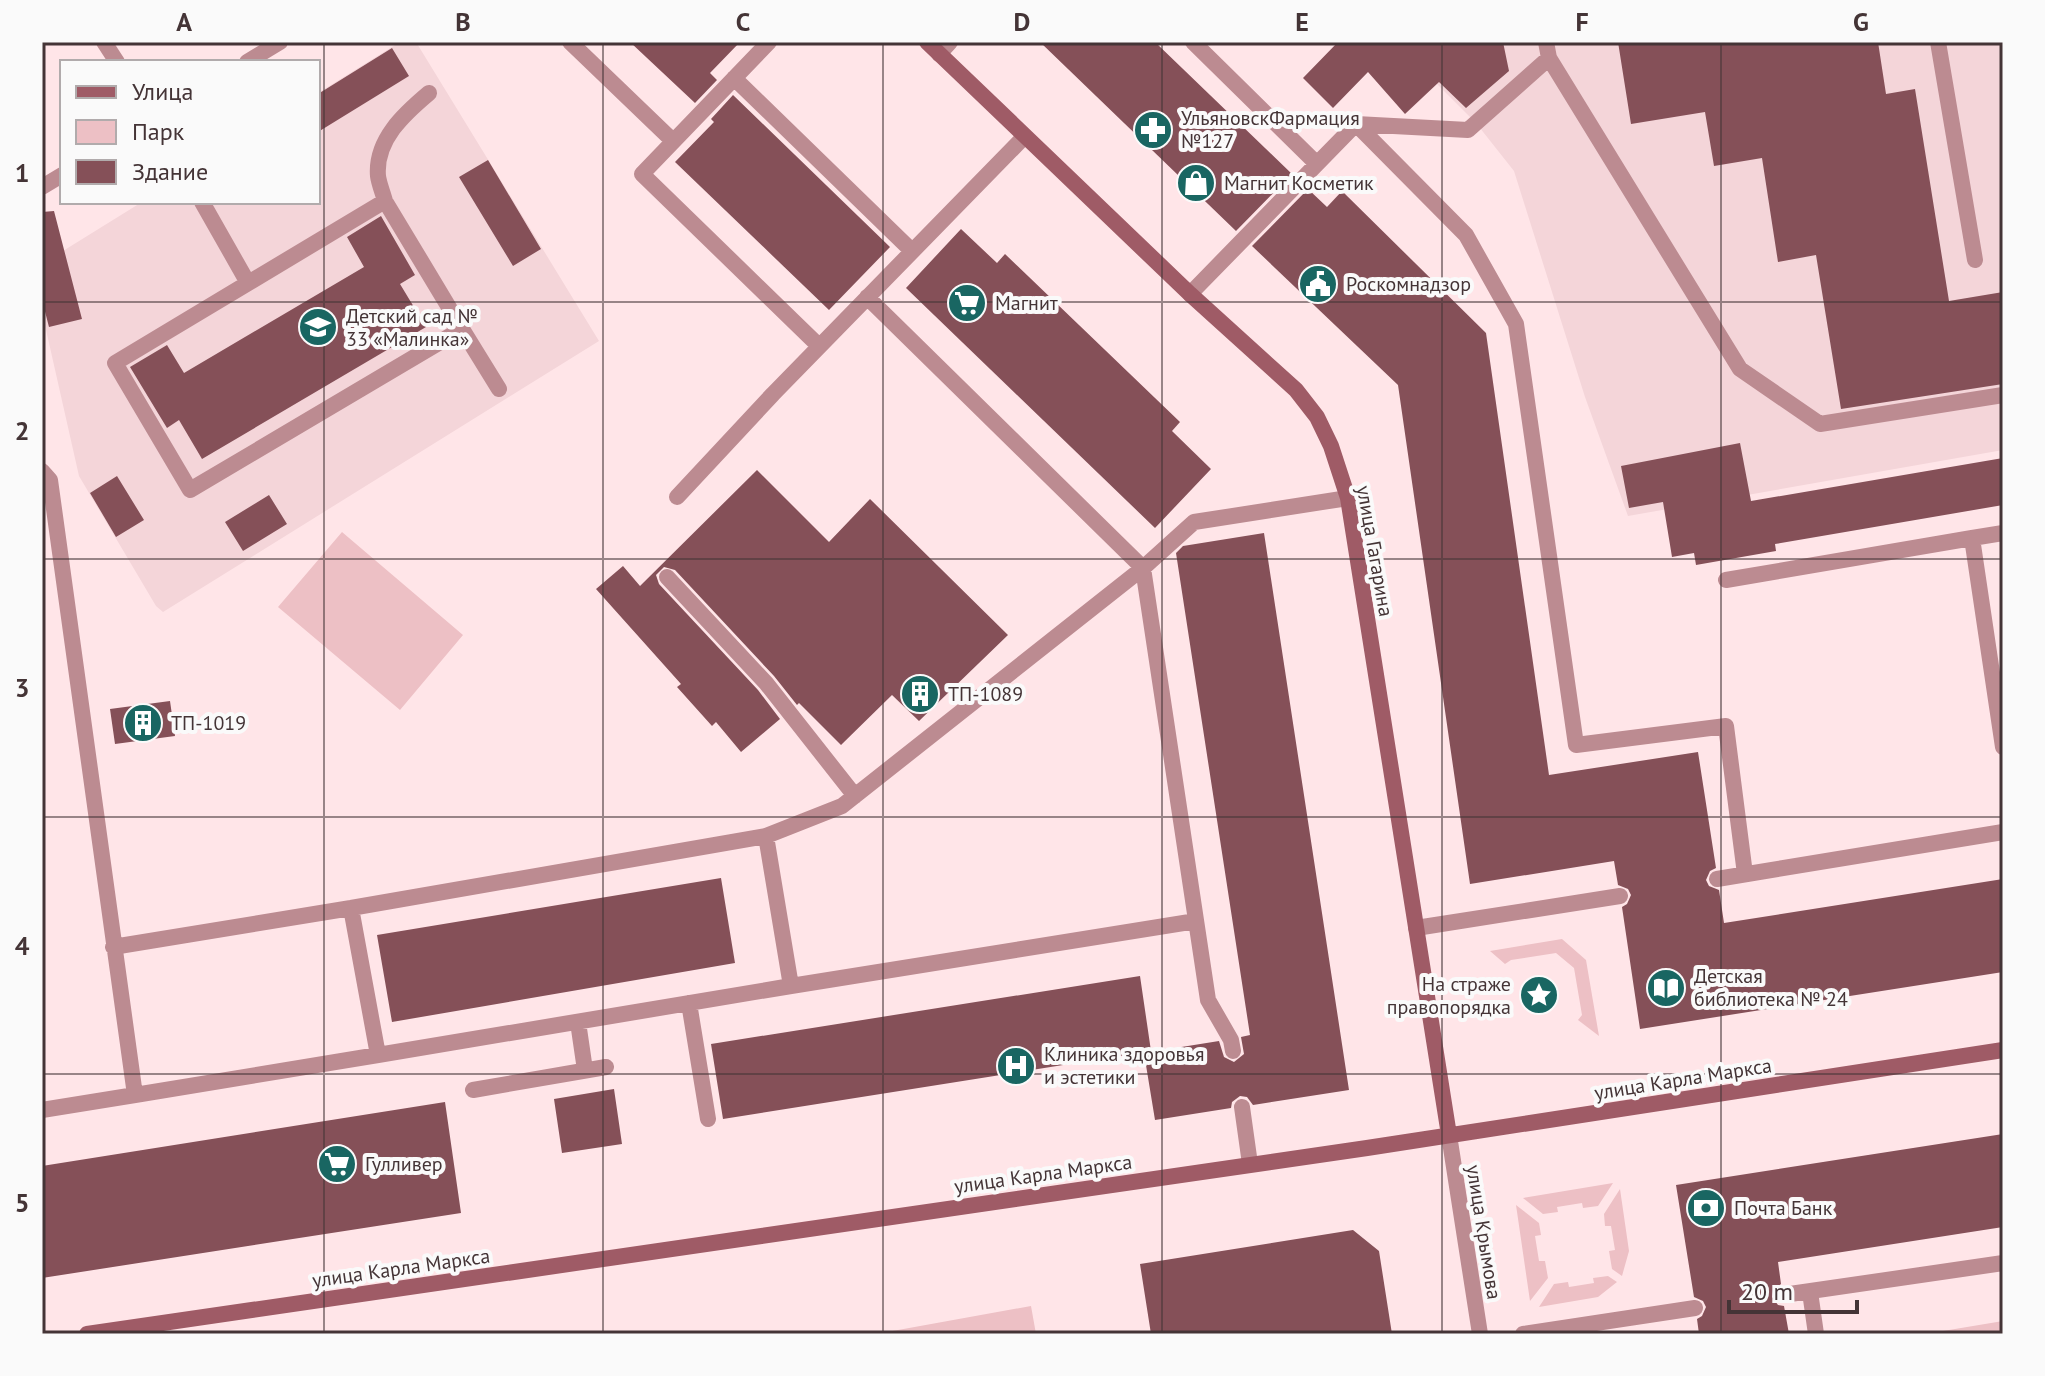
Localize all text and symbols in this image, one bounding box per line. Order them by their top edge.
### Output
text: A [176,5,192,38]
text: B [455,5,471,38]
text: C [736,5,750,38]
text: D [1014,5,1030,38]
text: E [1295,5,1309,38]
text: F [1575,5,1589,38]
text: G [1853,5,1869,38]
legend [60,60,320,204]
text: Улица [132,76,193,107]
place label: УльяновскФармация №127 [1181,105,1360,154]
pharmacy icon: УльяновскФармация №127 [1132,109,1174,151]
text: Парк [132,116,185,147]
text: 1 [15,156,29,189]
text: Здание [132,156,208,187]
shop icon: Магнит Косметик [1175,162,1217,204]
place label: Магнит Косметик [1224,170,1374,196]
public building icon: Роскомнадзор [1297,263,1339,305]
place label: Роскомнадзор [1346,271,1471,297]
supermarket icon: Магнит [946,282,988,324]
place label: Магнит [995,290,1058,316]
place label: Детский сад № 33 «Малинка» [346,303,478,352]
school or university icon: Детский сад № 33 «Малинка» [297,306,339,348]
text: 2 [15,414,29,447]
street label: улица Гагарина [1351,483,1399,619]
text: 3 [15,671,29,704]
building icon: ТП-1089 [899,673,941,715]
place label: ТП-1089 [948,681,1023,707]
building icon: ТП-1019 [122,702,164,744]
place label: ТП-1019 [171,710,246,736]
text: 4 [15,929,30,962]
place label: Детская библиотека № 24 [1694,963,1848,1012]
library icon: Детская библиотека № 24 [1645,967,1687,1009]
place label: На страже правопорядка [1387,971,1511,1020]
place icon: На страже правопорядка [1518,974,1560,1016]
place label: Клиника здоровья и эстетики [1044,1041,1204,1090]
hospital icon: Клиника здоровья и эстетики [995,1045,1037,1087]
street label: улица Карла Маркса [1592,1052,1774,1106]
supermarket icon: Гулливер [316,1143,358,1185]
street label: улица Карла Маркса [952,1149,1134,1199]
place label: Гулливер [365,1151,443,1177]
street label: улица Крымова [1461,1163,1507,1301]
text: 5 [15,1186,29,1219]
bank icon: Почта Банк [1685,1187,1727,1229]
place label: Почта Банк [1734,1195,1833,1221]
street label: улица Карла Маркса [310,1243,492,1293]
scale bar [1729,1264,1857,1314]
text: 20 m [1741,1276,1793,1307]

